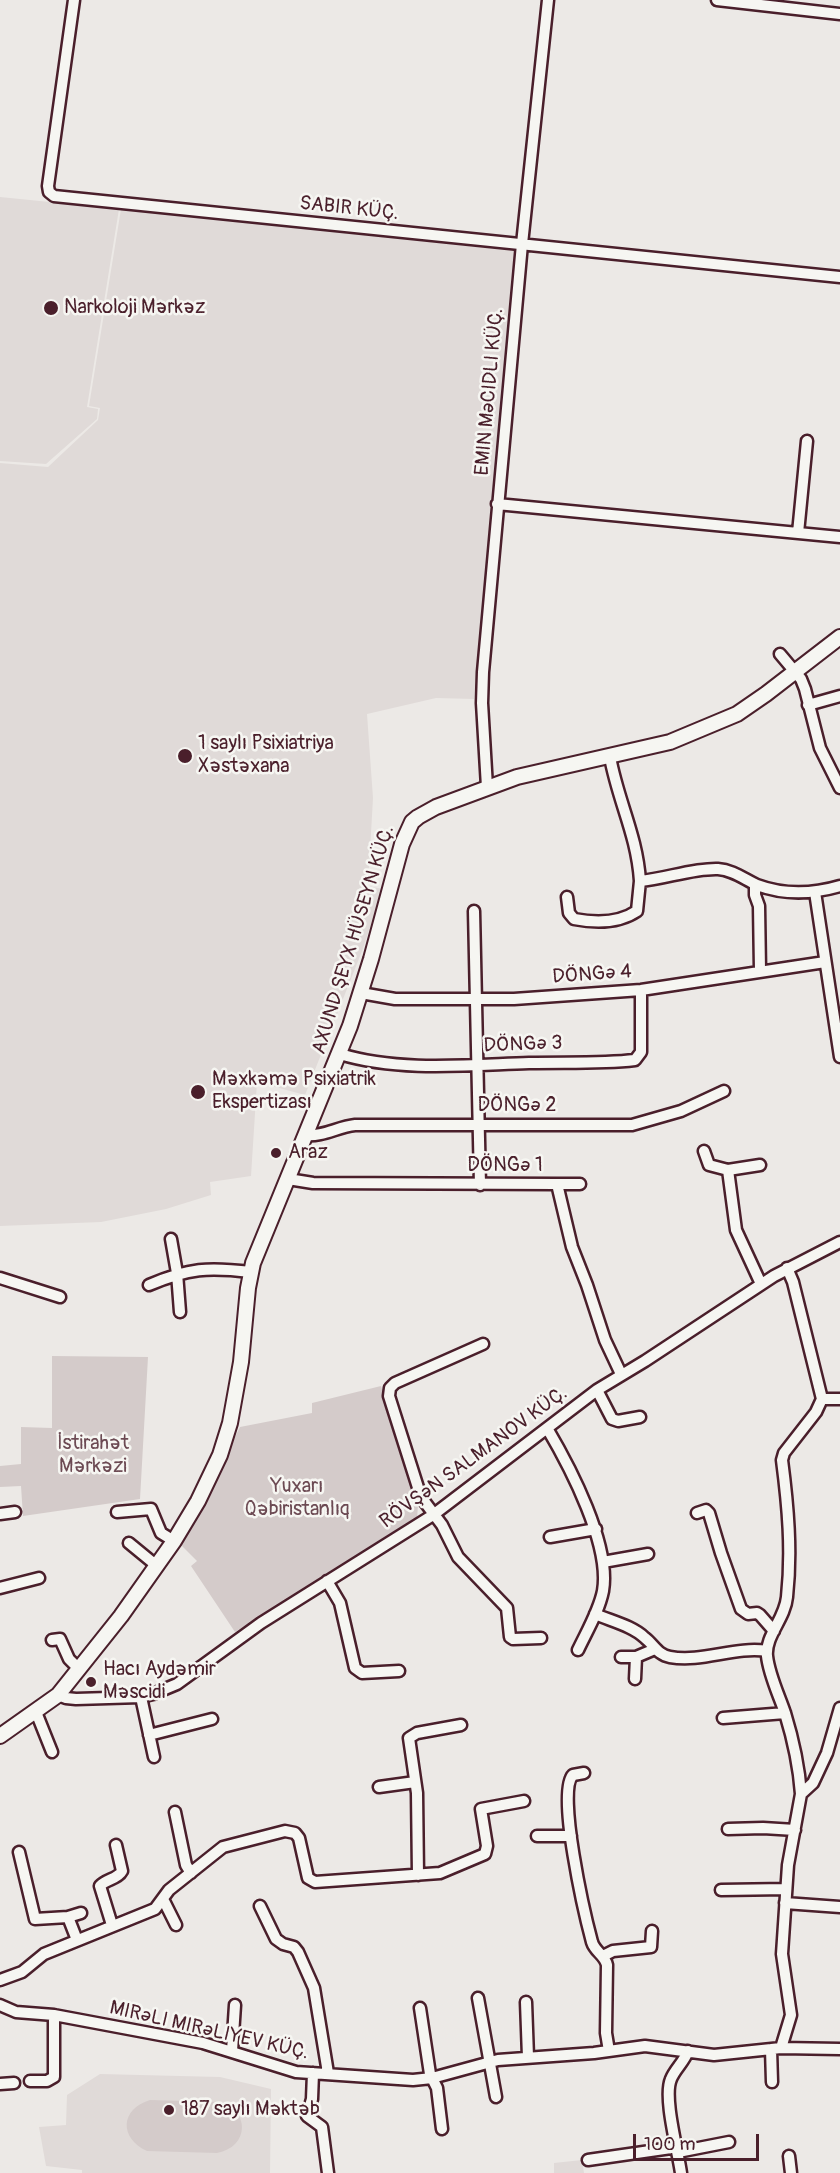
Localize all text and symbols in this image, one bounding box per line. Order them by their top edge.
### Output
street label: SABIR KÜÇ. [298,192,400,226]
place label: Narkoloji Mərkəz [64,296,205,320]
marker: Narkoloji Mərkəz [42,299,60,317]
street label: EMIN MƏCIDLI KÜÇ. [471,307,509,477]
place label: 1 saylı Psixiatriya Xəstəxana [198,732,334,779]
marker: 1 saylı Psixiatriya Xəstəxana [176,747,194,765]
street label: AXUND ŞEYX HÜSEYN KÜÇ. [308,823,400,1057]
street label: DÖNGƏ 4 [552,960,632,990]
street label: DÖNGƏ 3 [483,1032,563,1058]
place label: Məxkəmə Psixiatrik Ekspertizası [212,1068,376,1115]
marker: Məxkəmə Psixiatrik Ekspertizası [189,1083,207,1101]
street label: DÖNGƏ 2 [478,1094,556,1118]
place label: Araz [288,1141,328,1165]
marker: Araz [269,1146,283,1160]
street label: DÖNGƏ 1 [467,1154,543,1178]
street label: RÖVŞƏN SALMANOV KÜÇ. [376,1382,572,1534]
park label: İstirahət Mərkəzi [57,1432,129,1479]
park label: Yuxarı Qəbiristanlıq [245,1475,349,1522]
place label: Hacı Aydəmir Məscidi [103,1658,216,1705]
marker: Hacı Aydəmir Məscidi [84,1675,98,1689]
street label: MIRƏLI MIRƏLIYEV KÜÇ. [107,1996,311,2066]
place label: 187 saylı Məktəb [181,2098,320,2122]
marker: 187 saylı Məktəb [162,2103,176,2117]
scale bar [636,2122,762,2160]
text: 100 m [644,2133,696,2156]

